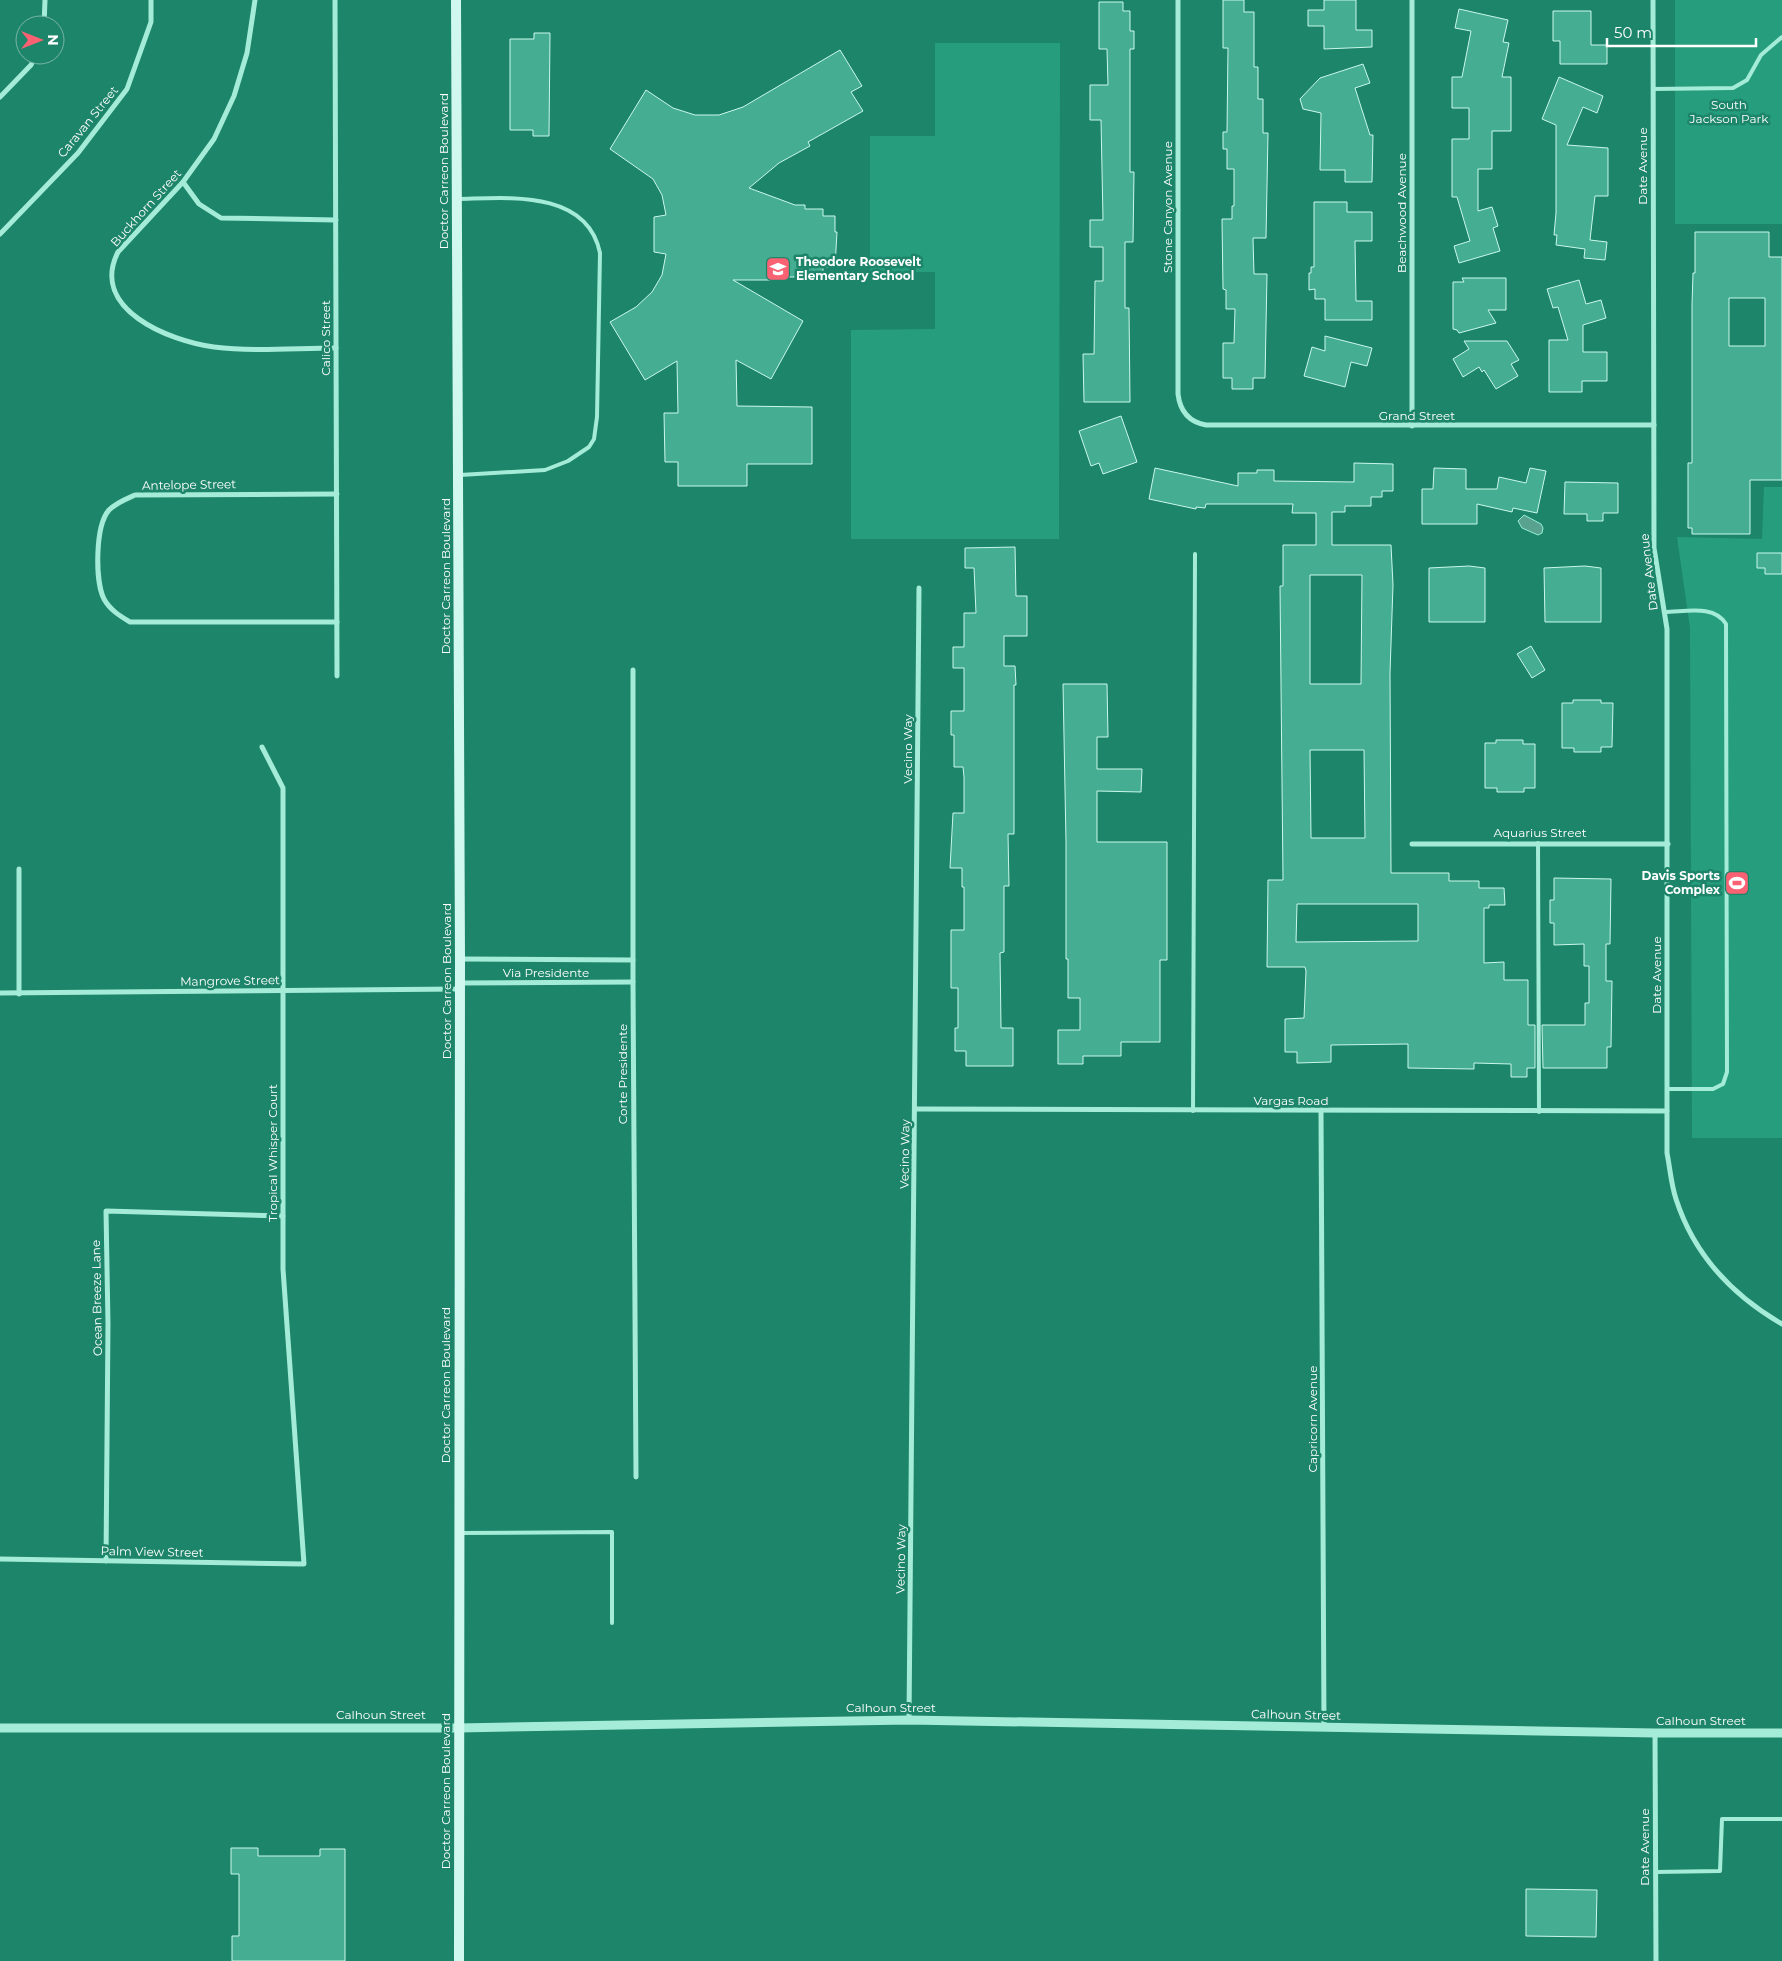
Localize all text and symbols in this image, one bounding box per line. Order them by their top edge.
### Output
north arrow [15,15,65,65]
scale bar [1607,15,1756,47]
text: 50 m [1614,23,1652,42]
text: N [44,34,62,46]
street label: Caravan Street [54,83,121,160]
street label: Doctor Carreon Boulevard [436,93,451,249]
park label: South Jackson Park [1689,97,1769,126]
street label: Date Avenue [1635,127,1650,205]
street label: Stone Canyon Avenue [1160,141,1175,273]
street label: Beachwood Avenue [1394,153,1409,273]
street label: Buckhorn Street [107,166,184,249]
place label: Theodore Roosevelt Elementary School [796,254,922,283]
school or university icon: Theodore Roosevelt Elementary School [765,256,791,282]
street label: Calico Street [318,300,333,376]
street label: Grand Street [1379,408,1455,423]
street label: Antelope Street [142,476,236,493]
street label: Doctor Carreon Boulevard [438,498,453,654]
street label: Date Avenue [1636,533,1661,611]
street label: Vecino Way [900,714,915,784]
street label: Aquarius Street [1493,825,1587,840]
place label: Davis Sports Complex [1642,868,1721,897]
sports icon: Davis Sports Complex [1724,870,1750,896]
street label: Doctor Carreon Boulevard [439,903,454,1059]
street label: Date Avenue [1649,936,1664,1014]
street label: Via Presidente [503,965,589,980]
street label: Mangrove Street [180,972,280,989]
street label: Corte Presidente [615,1024,630,1124]
street label: Tropical Whisper Court [265,1084,280,1222]
street label: Vargas Road [1253,1093,1329,1108]
street label: Vecino Way [896,1119,913,1189]
street label: Ocean Breeze Lane [88,1240,105,1356]
street label: Doctor Carreon Boulevard [438,1307,453,1463]
street label: Capricorn Avenue [1305,1365,1320,1473]
street label: Vecino Way [892,1524,909,1594]
street label: Palm View Street [100,1543,204,1560]
street label: Calhoun Street [846,1700,936,1715]
street label: Calhoun Street [1251,1706,1341,1723]
street label: Calhoun Street [336,1707,426,1722]
street label: Doctor Carreon Boulevard [438,1713,453,1869]
street label: Calhoun Street [1656,1713,1746,1728]
street label: Date Avenue [1637,1808,1652,1886]

